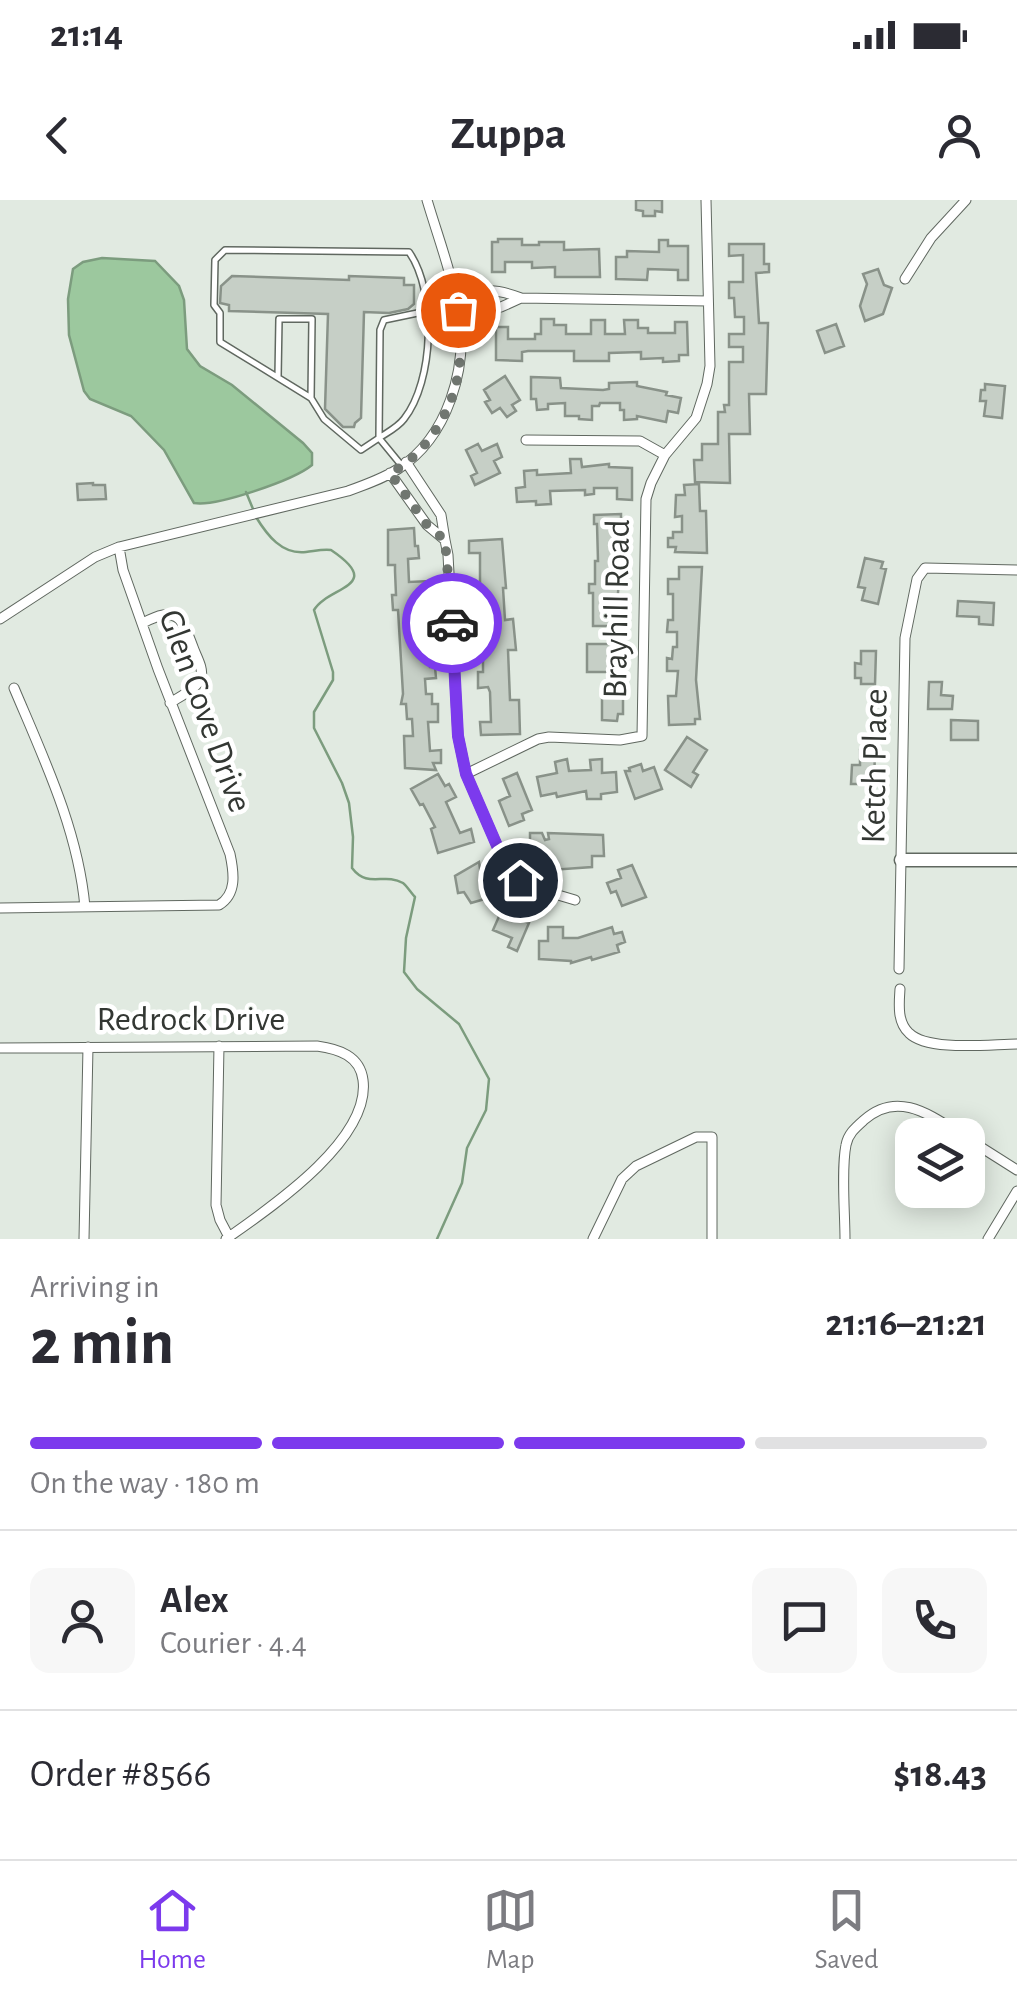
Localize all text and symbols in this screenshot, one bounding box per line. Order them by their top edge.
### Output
text: 21:14 [50,16,123,54]
icon: back [30,108,85,163]
icon: person [932,108,987,163]
text: Zuppa [451,112,566,157]
pin [416,268,501,353]
icon: bag [431,283,486,338]
street label: Brayhill Road [598,519,636,699]
courier [402,573,502,673]
icon: car [425,596,480,651]
street label: Glen Cove Drive [152,605,258,817]
street label: Ketch Place [856,688,894,844]
pin [478,838,563,923]
icon: home [493,853,548,908]
street label: Redrock Drive [97,1002,285,1037]
map controls [895,1118,985,1208]
button: layers [895,1118,985,1208]
text: Arriving in [30,1271,159,1303]
text: 21:16–21:21 [825,1305,987,1343]
text: 2 min [30,1311,174,1376]
text: On the way · 180 m [30,1467,260,1499]
button: person [30,1568,135,1673]
button: chat [752,1568,857,1673]
button: phone [882,1568,987,1673]
text: Alex [160,1582,229,1620]
text: Courier · 4.4 [160,1627,307,1659]
text: Order #8566 [30,1756,211,1794]
text: $18.43 [893,1756,987,1794]
tab: Home [138,1883,206,1977]
tab: Map [483,1883,538,1977]
tab: Saved [814,1883,879,1977]

